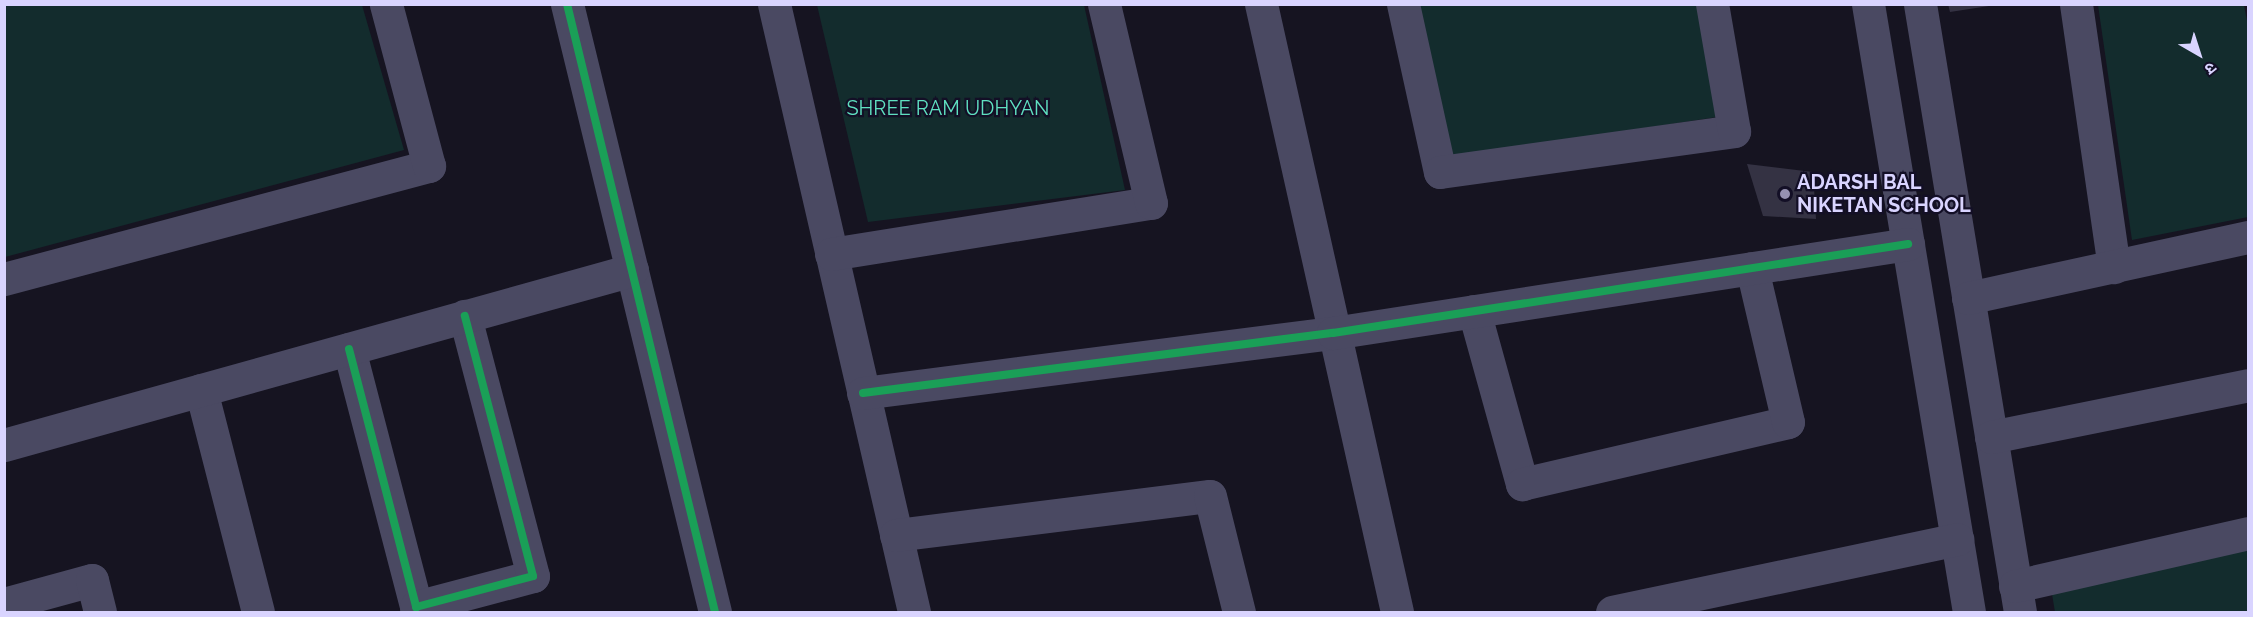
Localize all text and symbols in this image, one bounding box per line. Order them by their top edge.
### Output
north arrow [2169,24,2229,84]
text: उ [2201,58,2220,79]
park label: SHREE RAM UDHYAN [846,96,1050,120]
place label: ADARSH BAL NIKETAN SCHOOL [1797,170,1971,217]
marker: ADARSH BAL NIKETAN SCHOOL [1778,187,1792,201]

